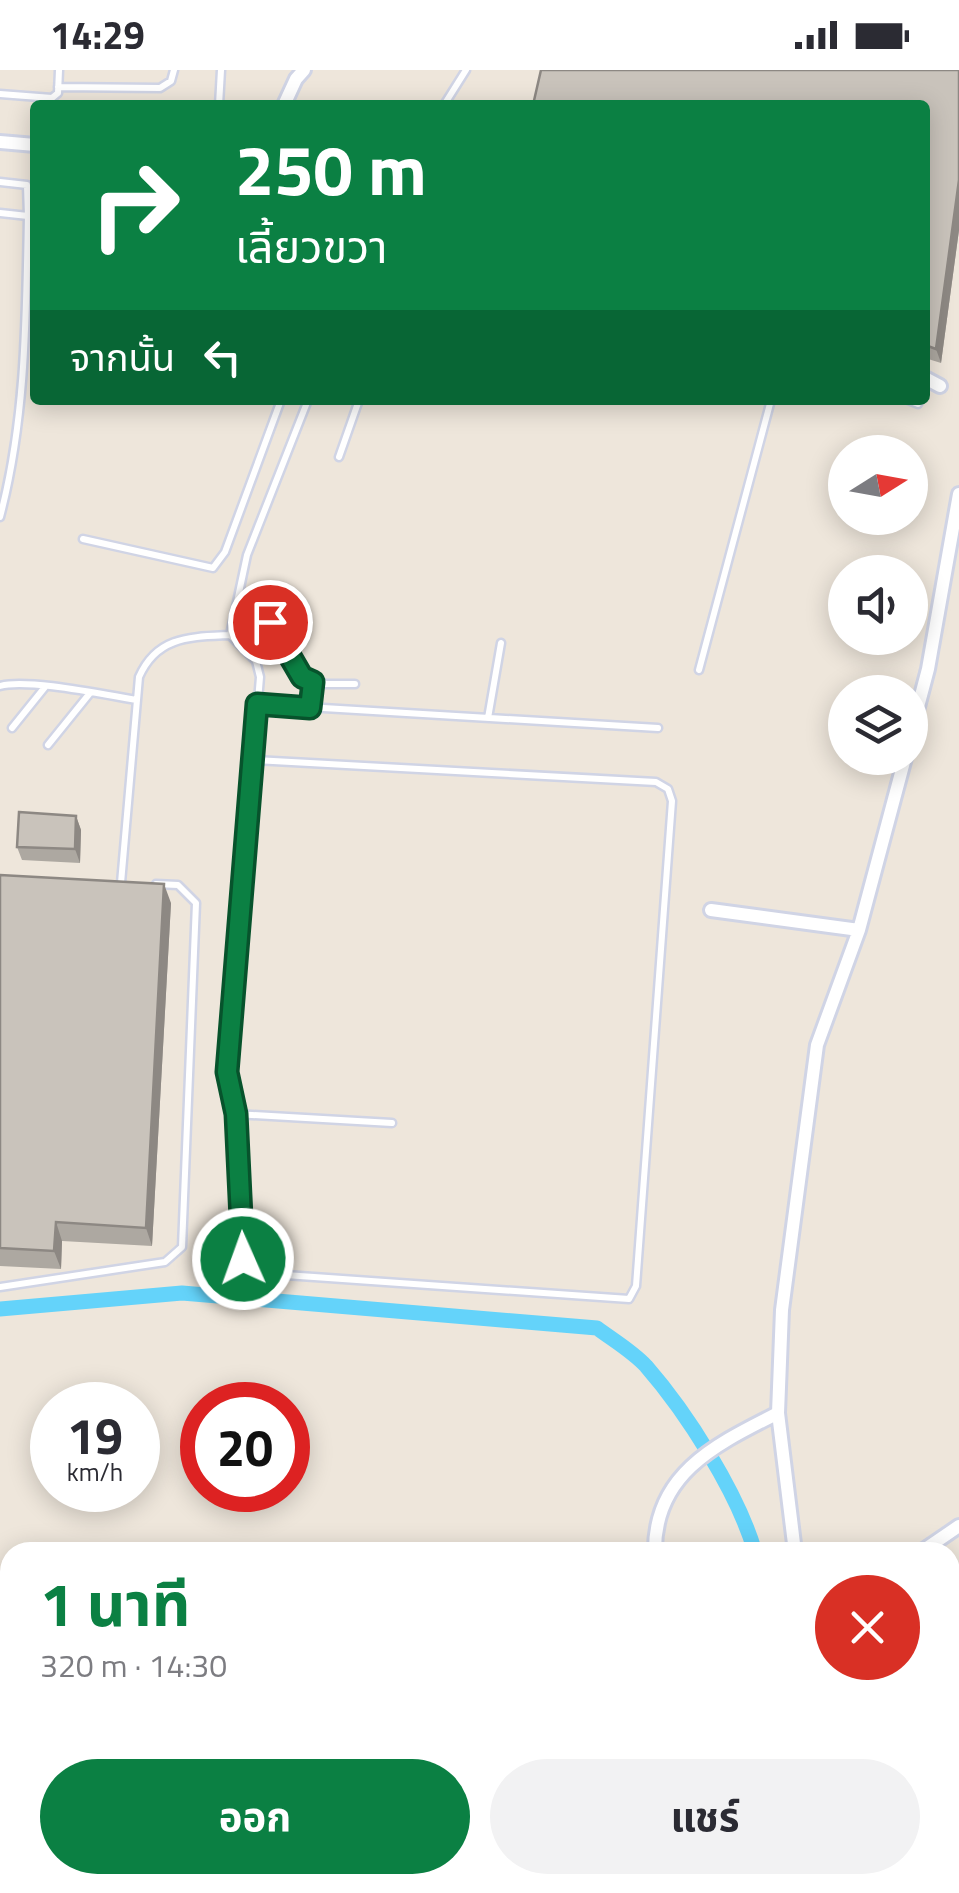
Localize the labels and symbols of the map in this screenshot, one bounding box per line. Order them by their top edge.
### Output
north arrow [828,435,928,535]
pin [228,580,313,665]
position arrow [191,1207,295,1311]
speed limit sign: 20 [180,1382,310,1512]

